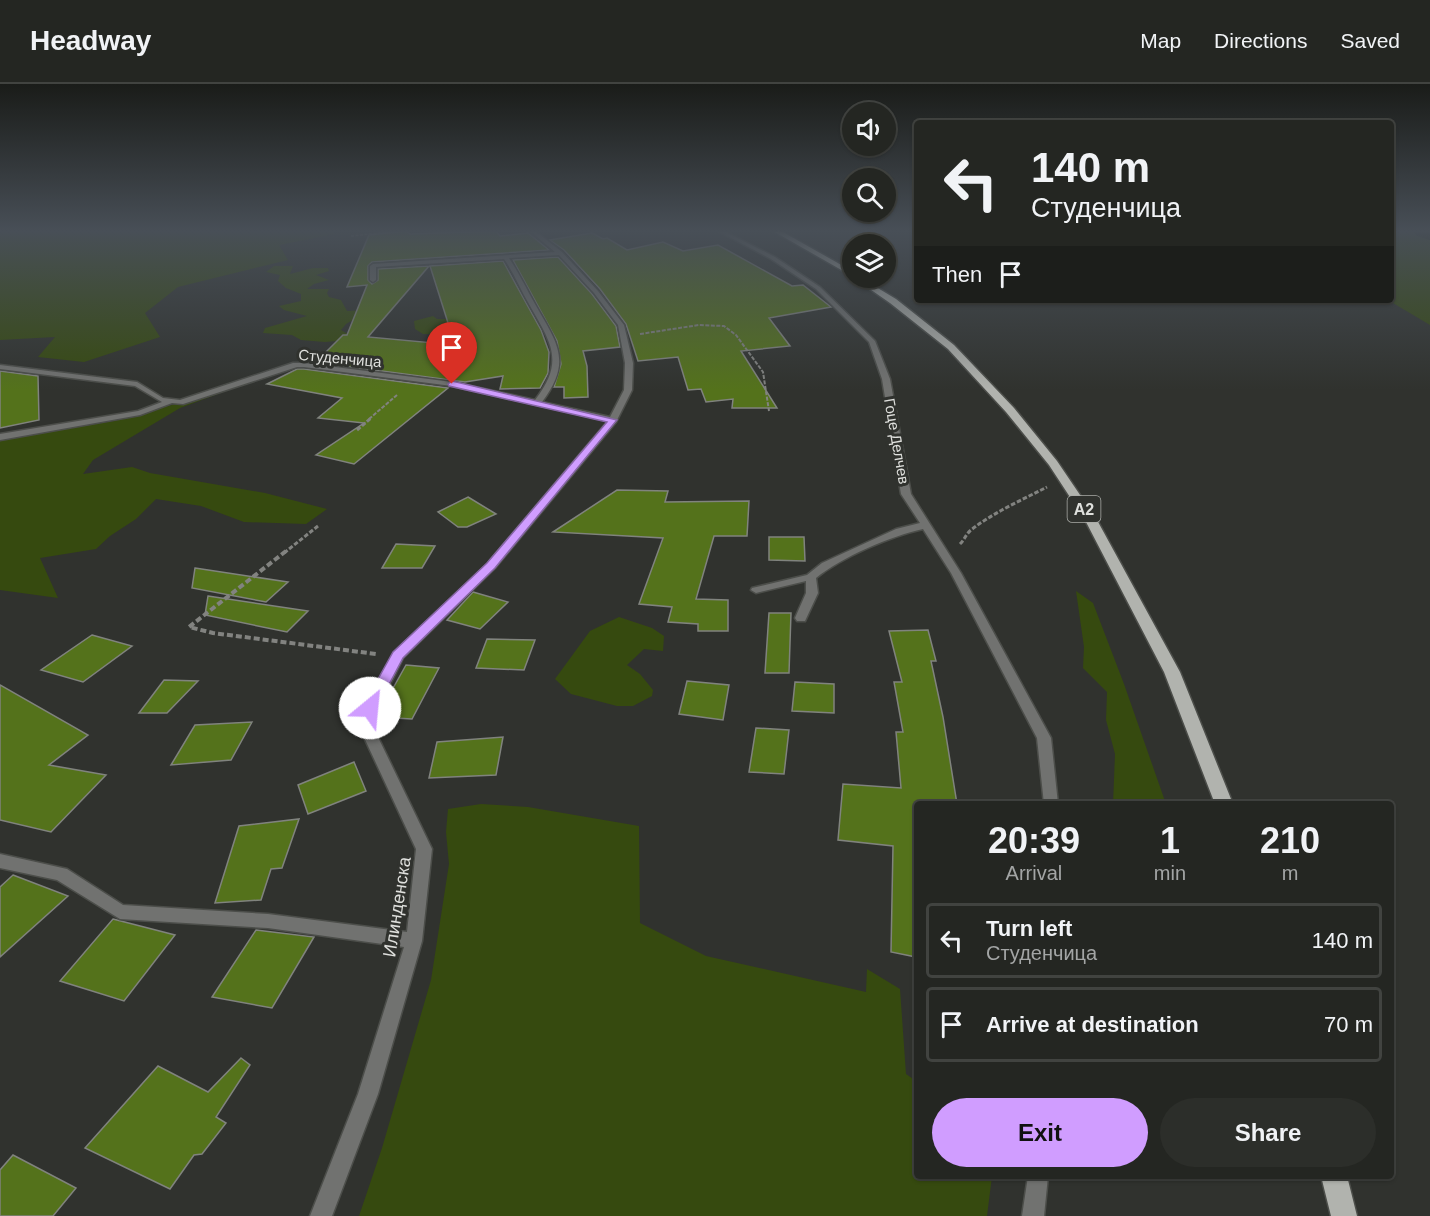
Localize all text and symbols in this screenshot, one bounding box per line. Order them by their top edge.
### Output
text: Headway [30,25,151,56]
text: Map [1140,29,1181,52]
text: Directions [1214,29,1307,52]
text: Saved [1340,29,1400,52]
map controls [842,102,896,288]
button: sound [842,102,896,156]
icon: left [932,144,1010,222]
text: 140 m [1031,144,1150,191]
button: search [842,168,896,222]
text: Студенчица [1031,193,1181,223]
button: layers [842,234,896,288]
icon: arrive [994,258,1027,291]
text: Then [932,262,982,287]
pin [426,322,477,384]
icon: arrive [435,331,468,364]
street label: Студенчица [298,346,383,370]
street label: Гоце Делчев [881,397,913,485]
road number: A2 [1068,496,1100,522]
position arrow [338,676,402,740]
text: 20:39 [988,820,1080,861]
text: 1 [1160,820,1180,861]
text: 210 [1260,820,1320,861]
street label: Илинденска [379,854,415,959]
text: Arrival [1006,862,1062,884]
text: min [1154,862,1186,884]
text: m [1282,862,1298,884]
text: Turn left [986,916,1072,941]
icon: left [935,924,968,957]
text: 140 m [1312,928,1373,953]
text: Студенчица [986,942,1097,964]
icon: arrive [935,1008,968,1041]
text: Arrive at destination [986,1012,1199,1037]
text: 70 m [1324,1012,1373,1037]
button: Exit [932,1098,1148,1167]
button: Share [1160,1098,1376,1167]

